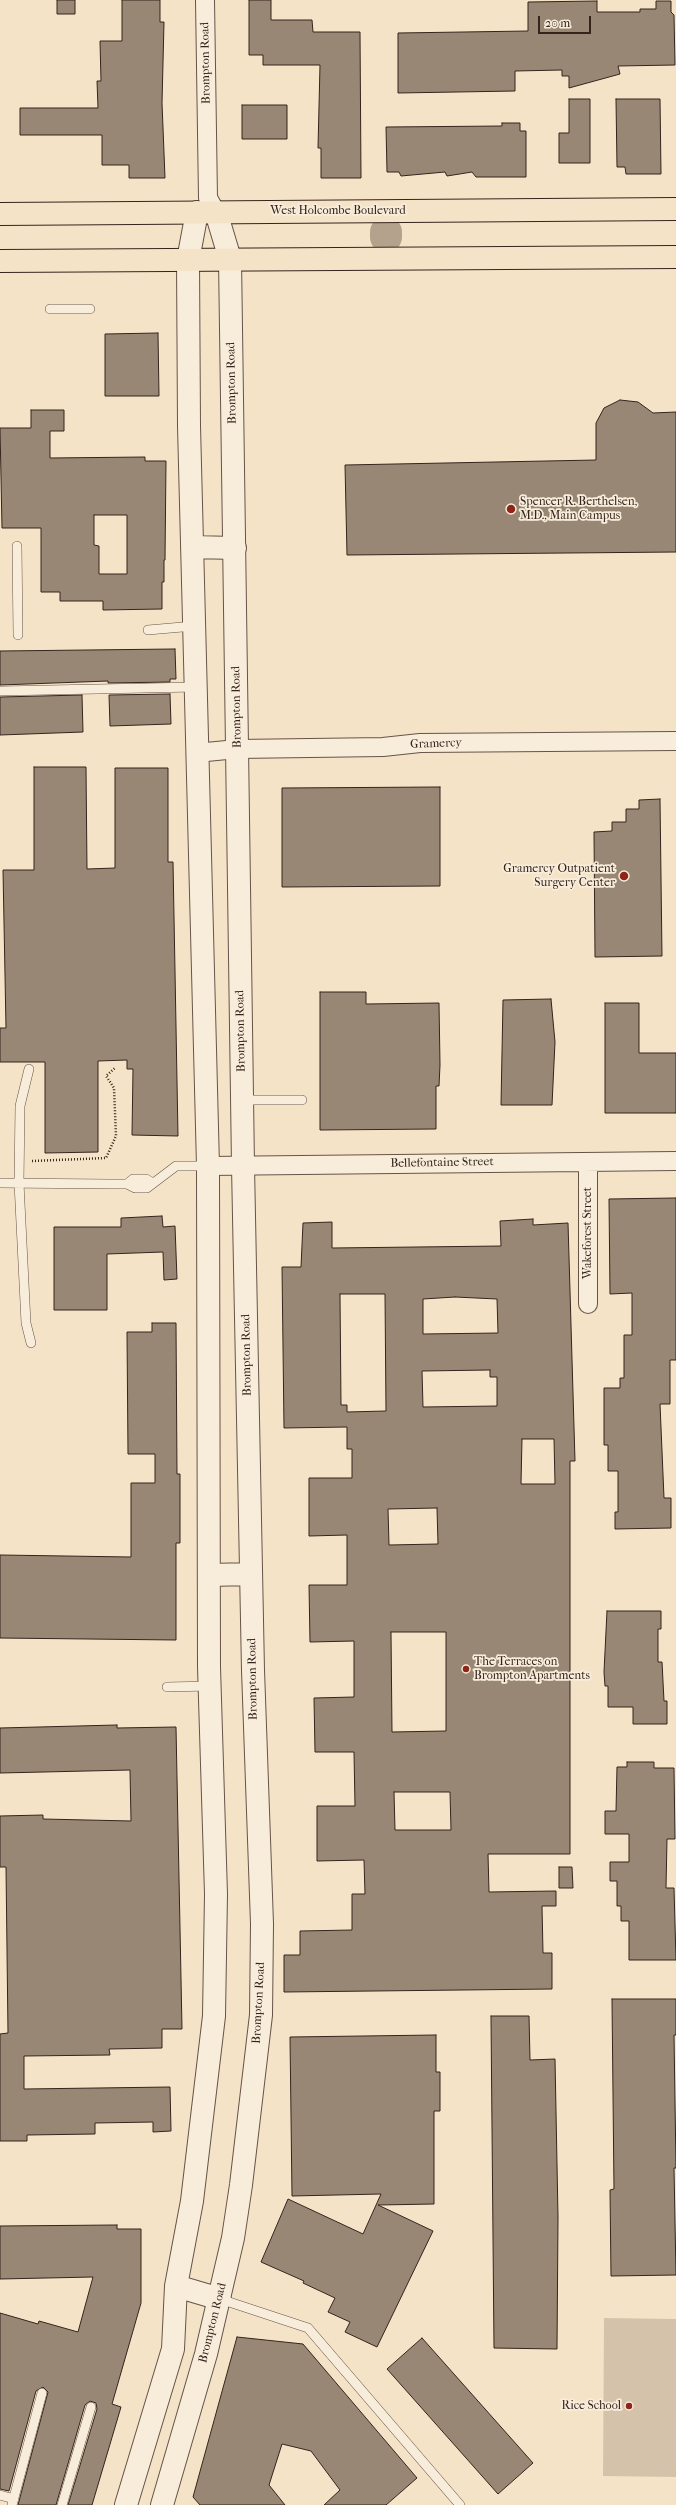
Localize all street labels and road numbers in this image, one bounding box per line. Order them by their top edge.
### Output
street label: Brompton Road [198,22,214,104]
street label: West Holcombe Boulevard [270,204,406,218]
street label: Brompton Road [224,342,240,424]
street label: Brompton Road [229,666,245,748]
street label: Gramercy [410,736,462,752]
street label: Brompton Road [233,990,249,1072]
street label: Bellefontaine Street [390,1155,494,1171]
street label: Wakeforest Street [581,1187,595,1279]
street label: Brompton Road [239,1314,255,1396]
street label: Brompton Road [245,1638,261,1720]
street label: Brompton Road [250,1962,268,2044]
street label: Brompton Road [196,2282,230,2364]

